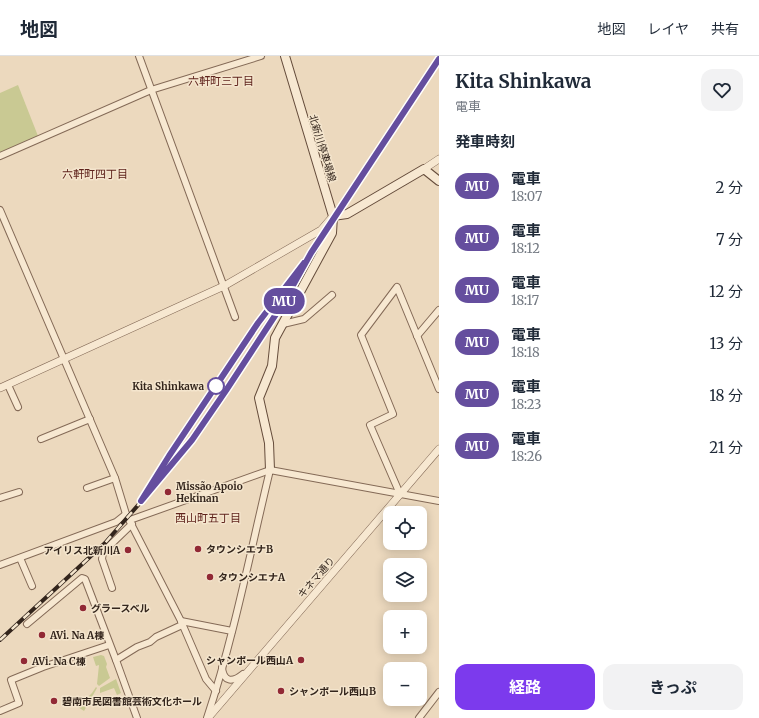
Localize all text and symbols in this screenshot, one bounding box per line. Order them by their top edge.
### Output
text: 地図 [20,17,58,41]
text: 地図 [597,20,625,38]
text: レイヤ [647,20,689,38]
text: 共有 [711,20,739,38]
text: Kita Shinkawa [455,69,591,93]
button: heart [701,69,743,111]
district label: 六軒町三丁目 [188,74,254,88]
text: 電車 [455,98,481,115]
street label: 北新川停車場線 [306,113,339,184]
text: 発車時刻 [455,132,515,151]
district label: 六軒町四丁目 [62,167,128,181]
text: 電車 [511,169,541,188]
text: MU [465,177,489,195]
text: 2 分 [716,178,743,197]
text: 18:07 [511,188,542,205]
text: 電車 [511,221,541,240]
text: MU [465,229,489,247]
text: 7 分 [716,230,743,249]
text: 18:12 [511,240,540,257]
text: 電車 [511,273,541,292]
text: MU [465,281,489,299]
text: 12 分 [709,282,743,301]
line badge: MU [266,288,302,314]
text: MU [272,292,296,310]
text: 18:17 [511,292,539,309]
text: 電車 [511,325,541,344]
text: MU [465,333,489,351]
text: 13 分 [710,334,743,353]
text: 18:18 [511,344,540,361]
marker: Kita Shinkawa [207,377,225,395]
text: 電車 [511,377,541,396]
place label: Kita Shinkawa [132,380,204,393]
text: MU [465,385,489,403]
text: 18 分 [709,386,743,405]
text: 18:23 [511,396,542,413]
text: 電車 [511,429,541,448]
text: MU [465,437,489,455]
text: 21 分 [709,438,743,457]
text: 18:26 [511,448,542,465]
place label: Missão Apoio Hekinan [176,480,243,505]
marker: Missão Apoio Hekinan [163,487,173,497]
map controls [383,506,427,706]
button: locate [383,506,427,550]
district label: 西山町五丁目 [175,511,241,525]
place label: タウンシエナB [206,543,273,556]
place label: アイリス北新川A [43,544,121,557]
marker: タウンシエナB [193,544,203,554]
marker: アイリス北新川A [123,545,133,555]
street label: キネマ通り [295,554,338,600]
button: layers [383,558,427,602]
place label: タウンシエナA [218,571,286,584]
marker: タウンシエナA [205,572,215,582]
place label: グラースベル [91,602,150,615]
marker: グラースベル [78,603,88,613]
button: + [383,610,427,654]
place label: AVi. Na A棟 [49,629,104,642]
marker: AVi. Na A棟 [37,630,47,640]
place label: シャンポール西山A [206,654,294,667]
place label: AVi. Na C棟 [31,655,86,668]
marker: シャンポール西山A [296,655,306,665]
marker: AVi. Na C棟 [19,656,29,666]
button: − [383,662,427,706]
button: 経路 [455,664,595,710]
button: きっぷ [603,664,743,710]
place label: シャンポール西山B [289,685,376,698]
marker: シャンポール西山B [276,686,286,696]
place label: 碧南市民図書館芸術文化ホール [62,695,202,708]
marker: 碧南市民図書館芸術文化ホール [49,696,59,706]

